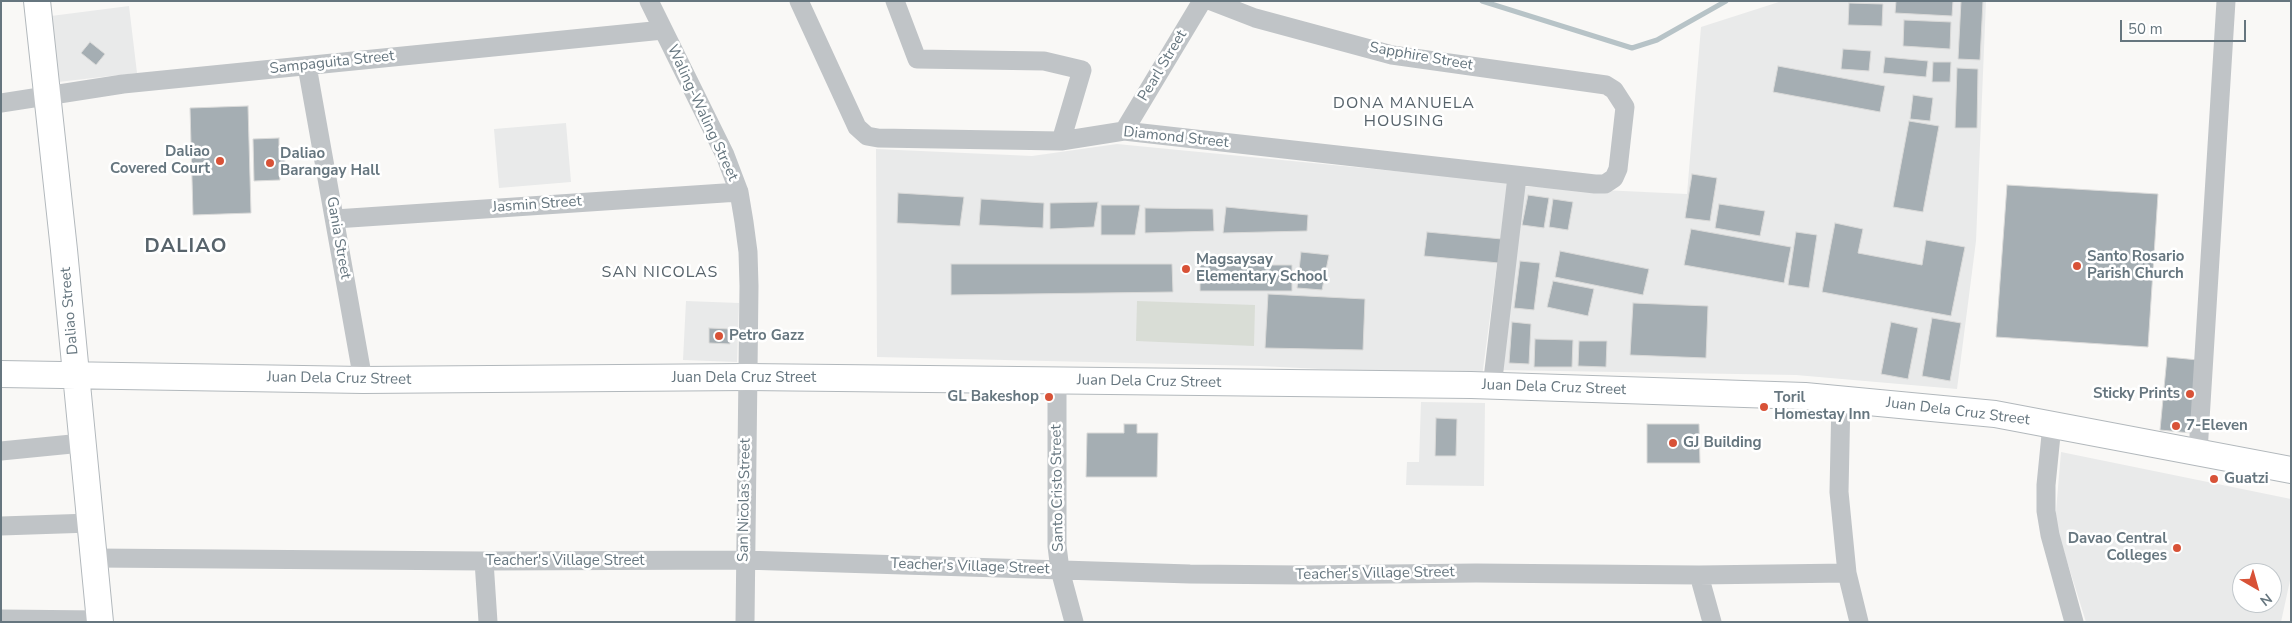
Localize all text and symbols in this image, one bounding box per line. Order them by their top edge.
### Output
scale bar [2122,10,2248,42]
text: 50 m [2128,19,2163,39]
street label: Pearl Street [1135,27,1191,105]
street label: Sapphire Street [1368,39,1474,75]
street label: Waling-Waling Street [663,42,741,184]
street label: Sampaguita Street [269,47,395,79]
district label: DONA MANUELA HOUSING [1332,94,1476,132]
street label: Diamond Street [1122,124,1230,152]
place label: Daliao Covered Court [110,143,210,178]
place label: Daliao Barangay Hall [280,145,380,180]
marker: Daliao Covered Court [214,155,226,167]
marker: Daliao Barangay Hall [264,157,276,169]
street label: Jasmin Street [492,193,582,217]
street label: Gania Street [322,195,354,281]
district label: DALIAO [144,235,228,259]
place label: Santo Rosario Parish Church [2087,248,2184,283]
place label: Magsaysay Elementary School [1196,251,1327,286]
marker: Santo Rosario Parish Church [2071,260,2083,272]
district label: SAN NICOLAS [600,263,720,283]
marker: Magsaysay Elementary School [1180,263,1192,275]
street label: Daliao Street [57,266,83,356]
place label: Petro Gazz [729,327,804,345]
marker: Petro Gazz [713,330,725,342]
street label: Juan Dela Cruz Street [267,369,411,389]
street label: Juan Dela Cruz Street [672,369,816,387]
street label: Juan Dela Cruz Street [1077,372,1221,392]
street label: Juan Dela Cruz Street [1481,376,1627,400]
place label: Sticky Prints [2093,385,2180,403]
place label: GL Bakeshop [947,388,1039,406]
marker: Sticky Prints [2184,388,2196,400]
place label: Toril Homestay Inn [1774,389,1870,424]
marker: GL Bakeshop [1043,391,1055,403]
street label: Juan Dela Cruz Street [1885,394,2031,430]
marker: Toril Homestay Inn [1758,401,1770,413]
place label: 7-Eleven [2186,417,2248,435]
marker: 7-Eleven [2170,420,2182,432]
street label: Santo Cristo Street [1048,424,1068,552]
place label: GJ Building [1683,434,1762,452]
marker: GJ Building [1667,437,1679,449]
street label: San Nicolas Street [735,438,755,562]
place label: Guatzi [2224,470,2269,488]
marker: Guatzi [2208,473,2220,485]
place label: Davao Central Colleges [2068,530,2167,565]
marker: Davao Central Colleges [2171,542,2183,554]
street label: Teacher's Village Street [485,552,645,570]
street label: Teacher's Village Street [890,555,1050,579]
north arrow [2232,563,2282,613]
street label: Teacher's Village Street [1295,564,1455,584]
text: N [2256,589,2276,610]

